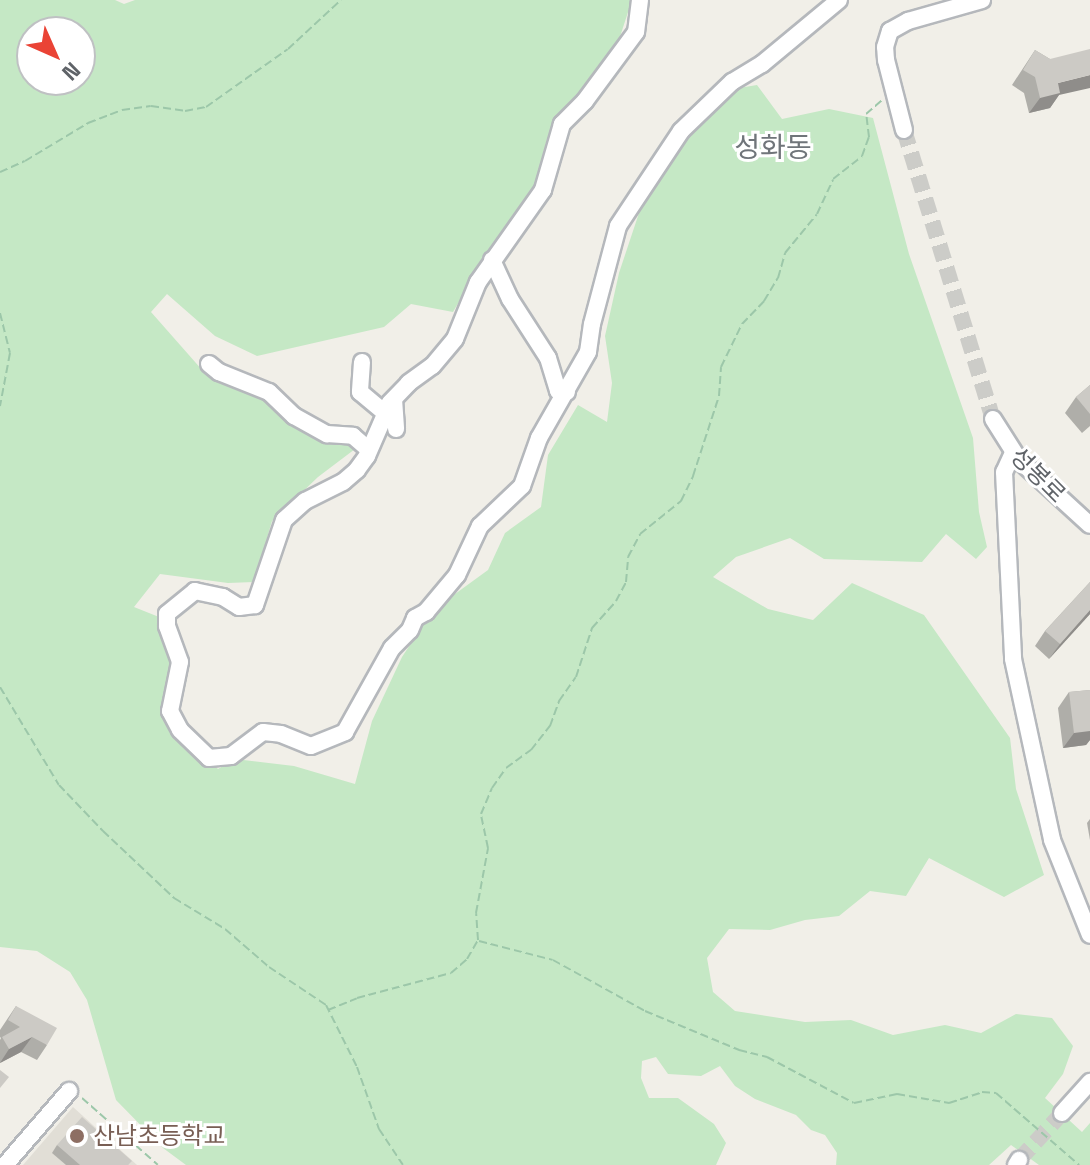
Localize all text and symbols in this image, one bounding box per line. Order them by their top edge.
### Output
north arrow [16,16,96,96]
text: N [56,56,87,87]
district label: 성화동 [734,130,812,164]
street label: 성봉로 [1004,441,1072,509]
place label: 산남초등학교 [93,1122,225,1150]
marker: 산남초등학교 [68,1127,86,1145]

